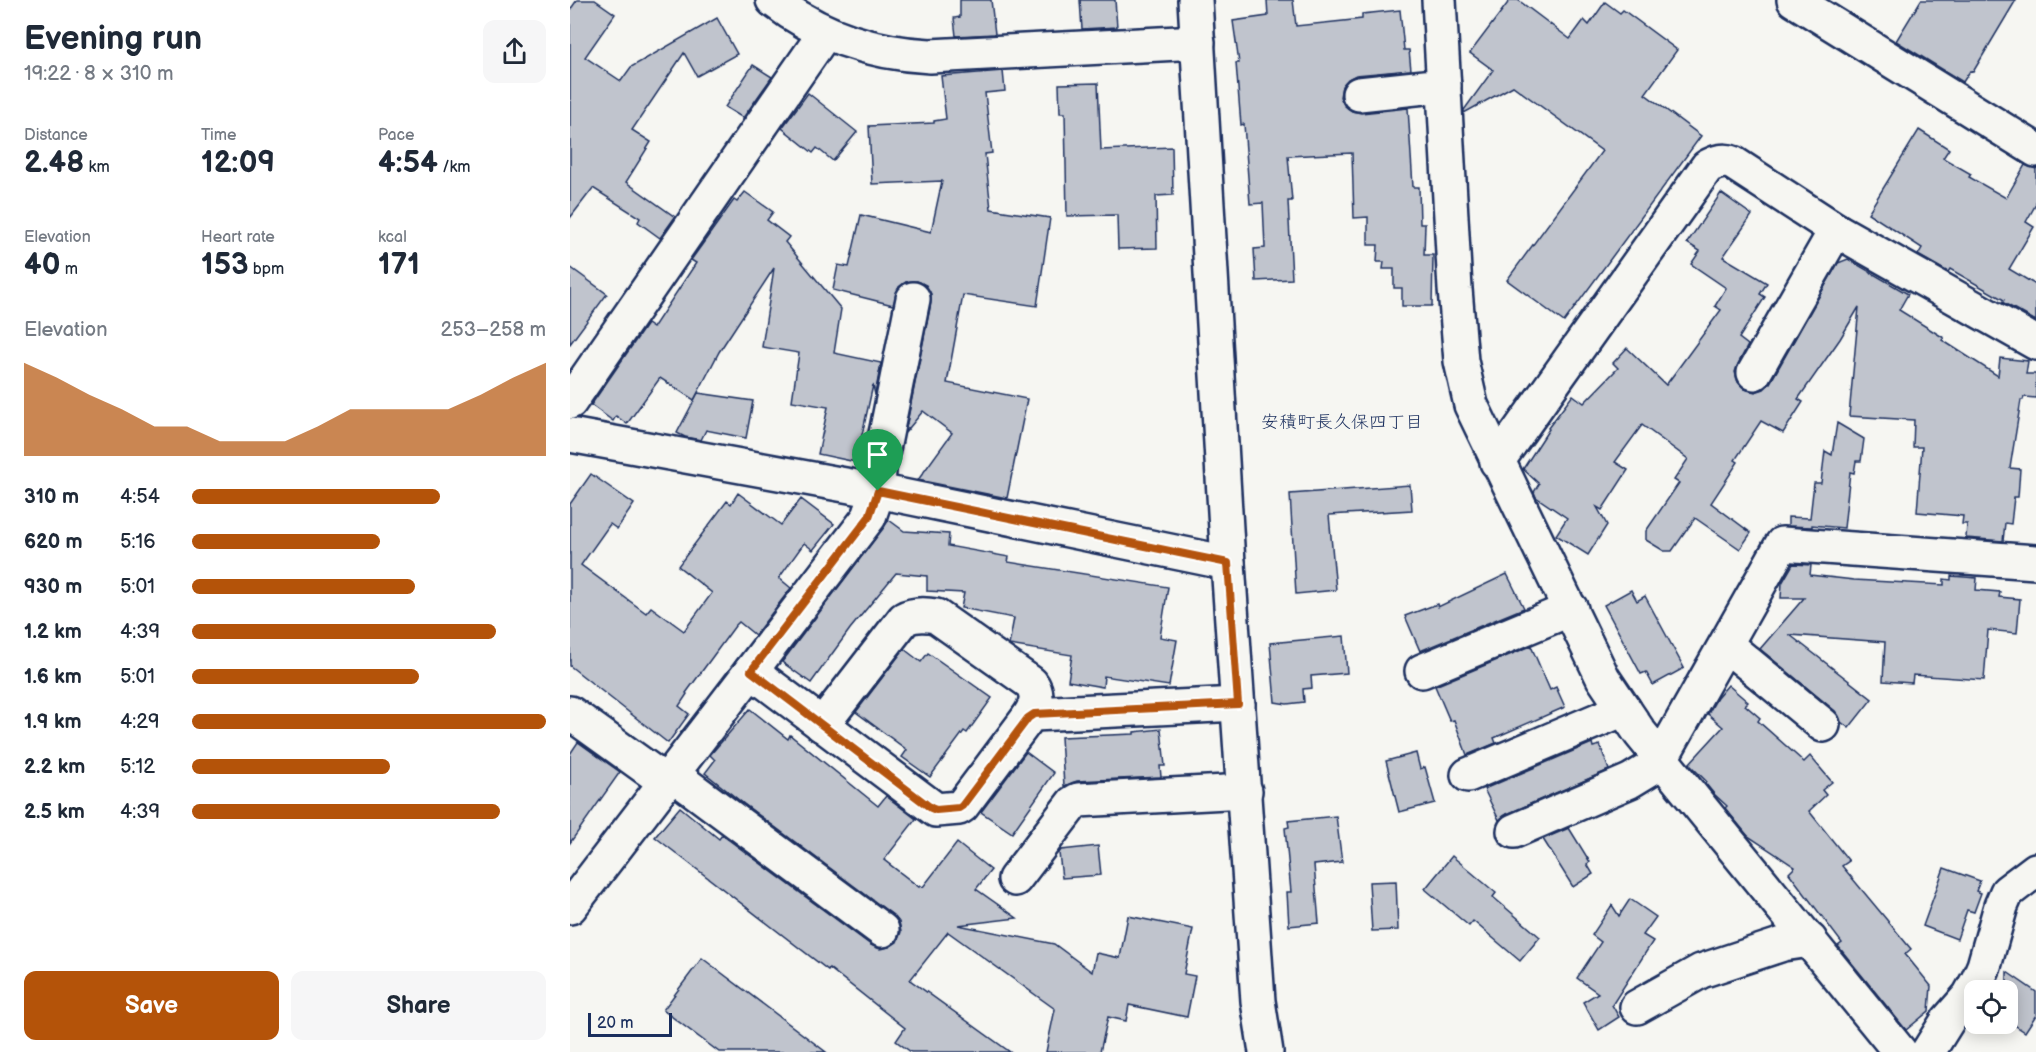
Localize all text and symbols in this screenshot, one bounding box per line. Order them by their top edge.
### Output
text: Evening run [24,19,202,59]
button: share [483,20,546,83]
text: 19:22 · 8 × 310 m [24,62,173,86]
text: Distance [24,126,88,145]
text: Time [201,126,236,145]
text: Pace [378,126,414,145]
text: 2.48 [24,145,84,181]
text: 12:09 [201,145,275,181]
text: 4:54 [378,145,438,181]
text: km [84,158,110,177]
text: /km [438,158,470,177]
text: Elevation [24,228,91,247]
text: Heart rate [201,228,275,247]
text: kcal [378,228,407,247]
text: 40 [24,247,60,283]
text: 153 [201,247,248,283]
text: 171 [378,247,420,283]
text: m [60,260,78,279]
text: bpm [248,260,284,279]
text: Elevation [24,318,107,342]
text: 253–258 m [440,318,546,342]
district label: 安積町長久保四丁目 [1261,412,1423,433]
pin [852,429,903,491]
icon: arrive [861,438,894,471]
text: 310 m [24,485,79,509]
text: 4:54 [120,485,160,509]
text: 620 m [24,530,83,554]
text: 5:16 [120,530,155,554]
text: 930 m [24,575,82,599]
text: 5:01 [120,575,155,599]
text: 1.2 km [24,620,82,644]
text: 4:39 [120,620,160,644]
text: 1.6 km [24,665,82,689]
text: 5:01 [120,665,155,689]
text: 1.9 km [24,710,81,734]
text: 4:29 [120,710,160,734]
text: 2.2 km [24,755,85,779]
text: 5:12 [120,755,155,779]
text: 2.5 km [24,800,85,824]
text: 4:39 [120,800,160,824]
button: Save [24,971,279,1040]
button: Share [291,971,546,1040]
map controls [1964,980,2018,1034]
button: locate [1964,980,2018,1034]
scale bar [588,1010,672,1038]
text: 20 m [597,1014,633,1033]

